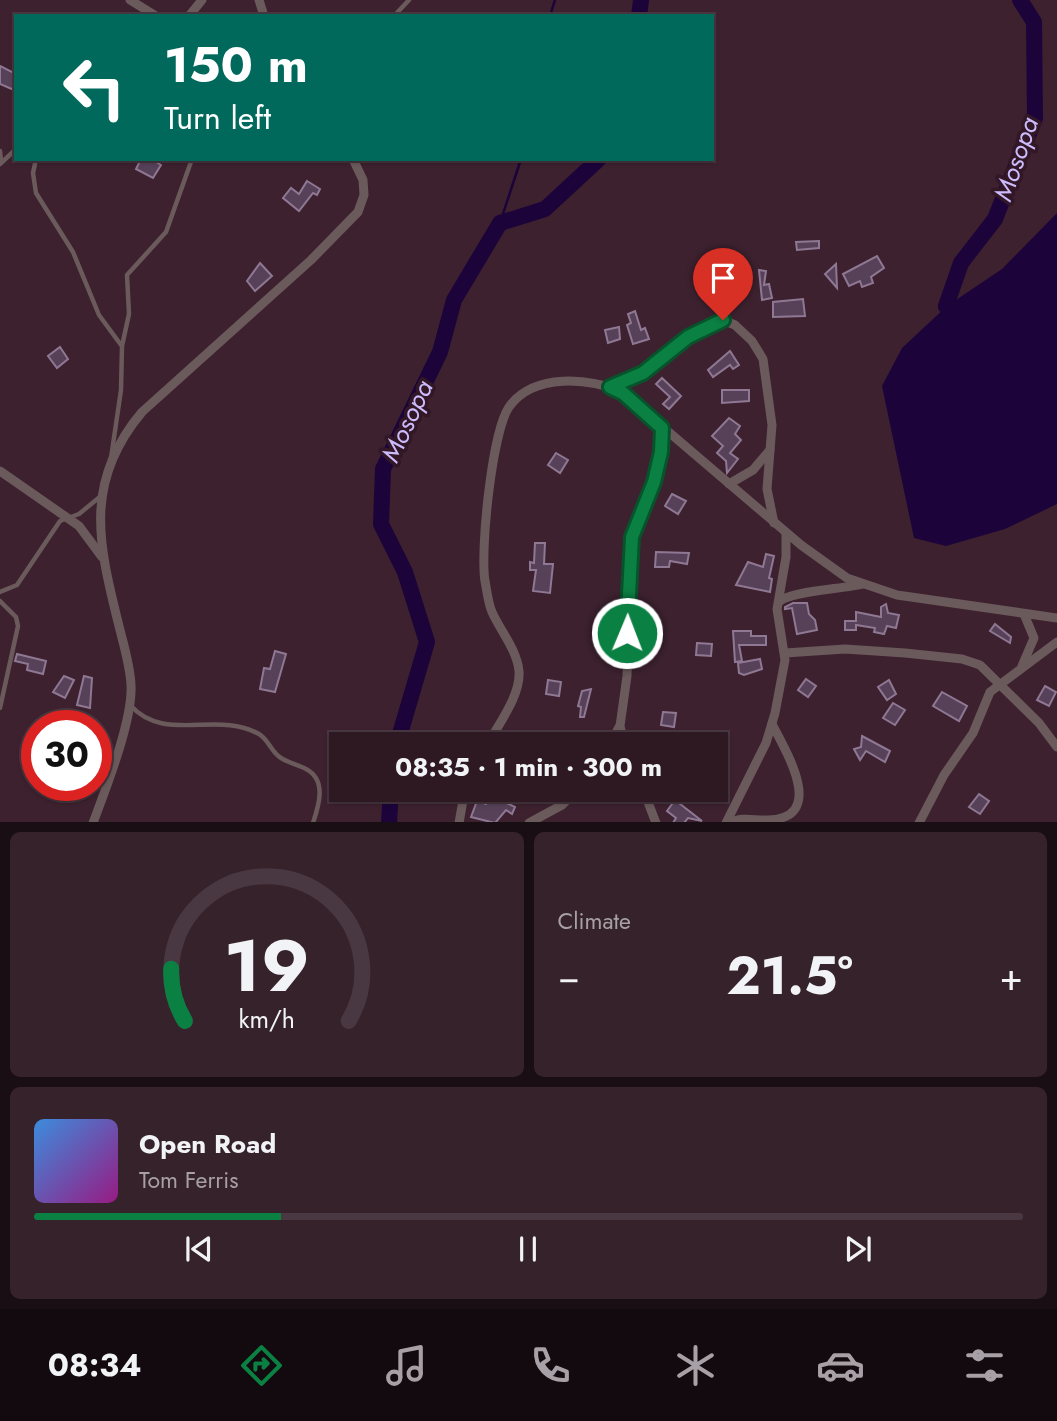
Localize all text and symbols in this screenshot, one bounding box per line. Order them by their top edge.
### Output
text: 150 m [164,30,308,100]
icon: left [49,42,140,133]
text: Turn left [164,95,271,141]
water label: Mosopa [984,111,1048,206]
pin [693,248,753,320]
icon: arrive [704,259,742,297]
water label: Mosopa [371,373,443,468]
position arrow [590,596,664,670]
speed limit sign: 30 [21,710,112,801]
text: 08:35 · 1 min · 300 m [395,748,662,786]
text: Climate [558,904,631,938]
text: 19 [224,913,310,1018]
text: 21.5° [727,938,853,1014]
text: − [558,949,580,1004]
text: + [1000,949,1023,1004]
text: km/h [238,1000,295,1036]
text: Open Road [139,1125,276,1163]
text: Tom Ferris [139,1163,238,1197]
icon: previous [180,1230,218,1268]
icon: pause [509,1230,547,1268]
icon: next [839,1230,877,1268]
icon: directions [237,1341,286,1390]
icon: music [382,1341,431,1390]
icon: phone [526,1341,575,1390]
icon: climate [671,1341,720,1390]
icon: car [816,1341,865,1390]
icon: filters [960,1341,1009,1390]
text: 08:34 [48,1342,142,1388]

